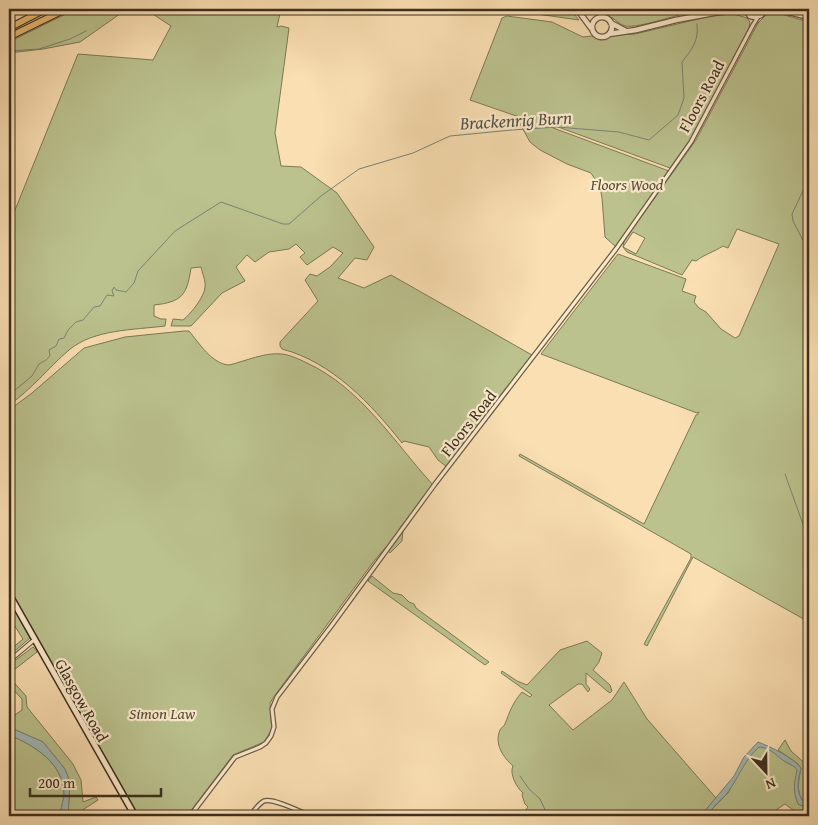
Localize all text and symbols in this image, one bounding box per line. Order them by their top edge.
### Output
street label: Floors Road [672,55,730,136]
water label: Brackenrig Burn [458,104,573,136]
park label: Floors Wood [589,172,664,196]
street label: Floors Road [434,384,502,461]
street label: Glasgow Road [49,654,115,746]
park label: Simon Law [129,701,196,725]
north arrow [740,748,790,798]
scale bar [30,765,161,797]
text: 200 m [38,772,76,793]
text: N [762,773,779,795]

